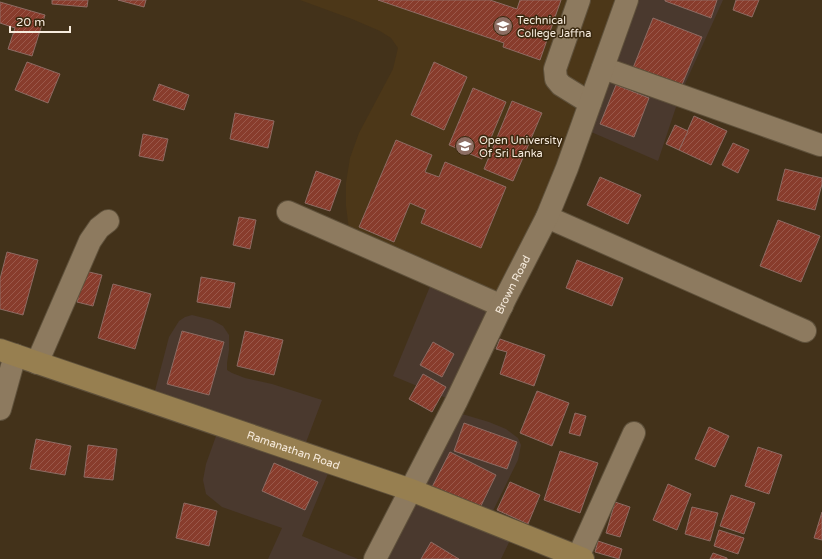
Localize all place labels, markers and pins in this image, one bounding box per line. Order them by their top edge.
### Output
place label: Technical College Jaffna [517,14,591,40]
school or university icon: Technical College Jaffna [492,15,514,37]
place label: Open University Of Sri Lanka [479,134,562,160]
school or university icon: Open University Of Sri Lanka [454,135,476,157]

